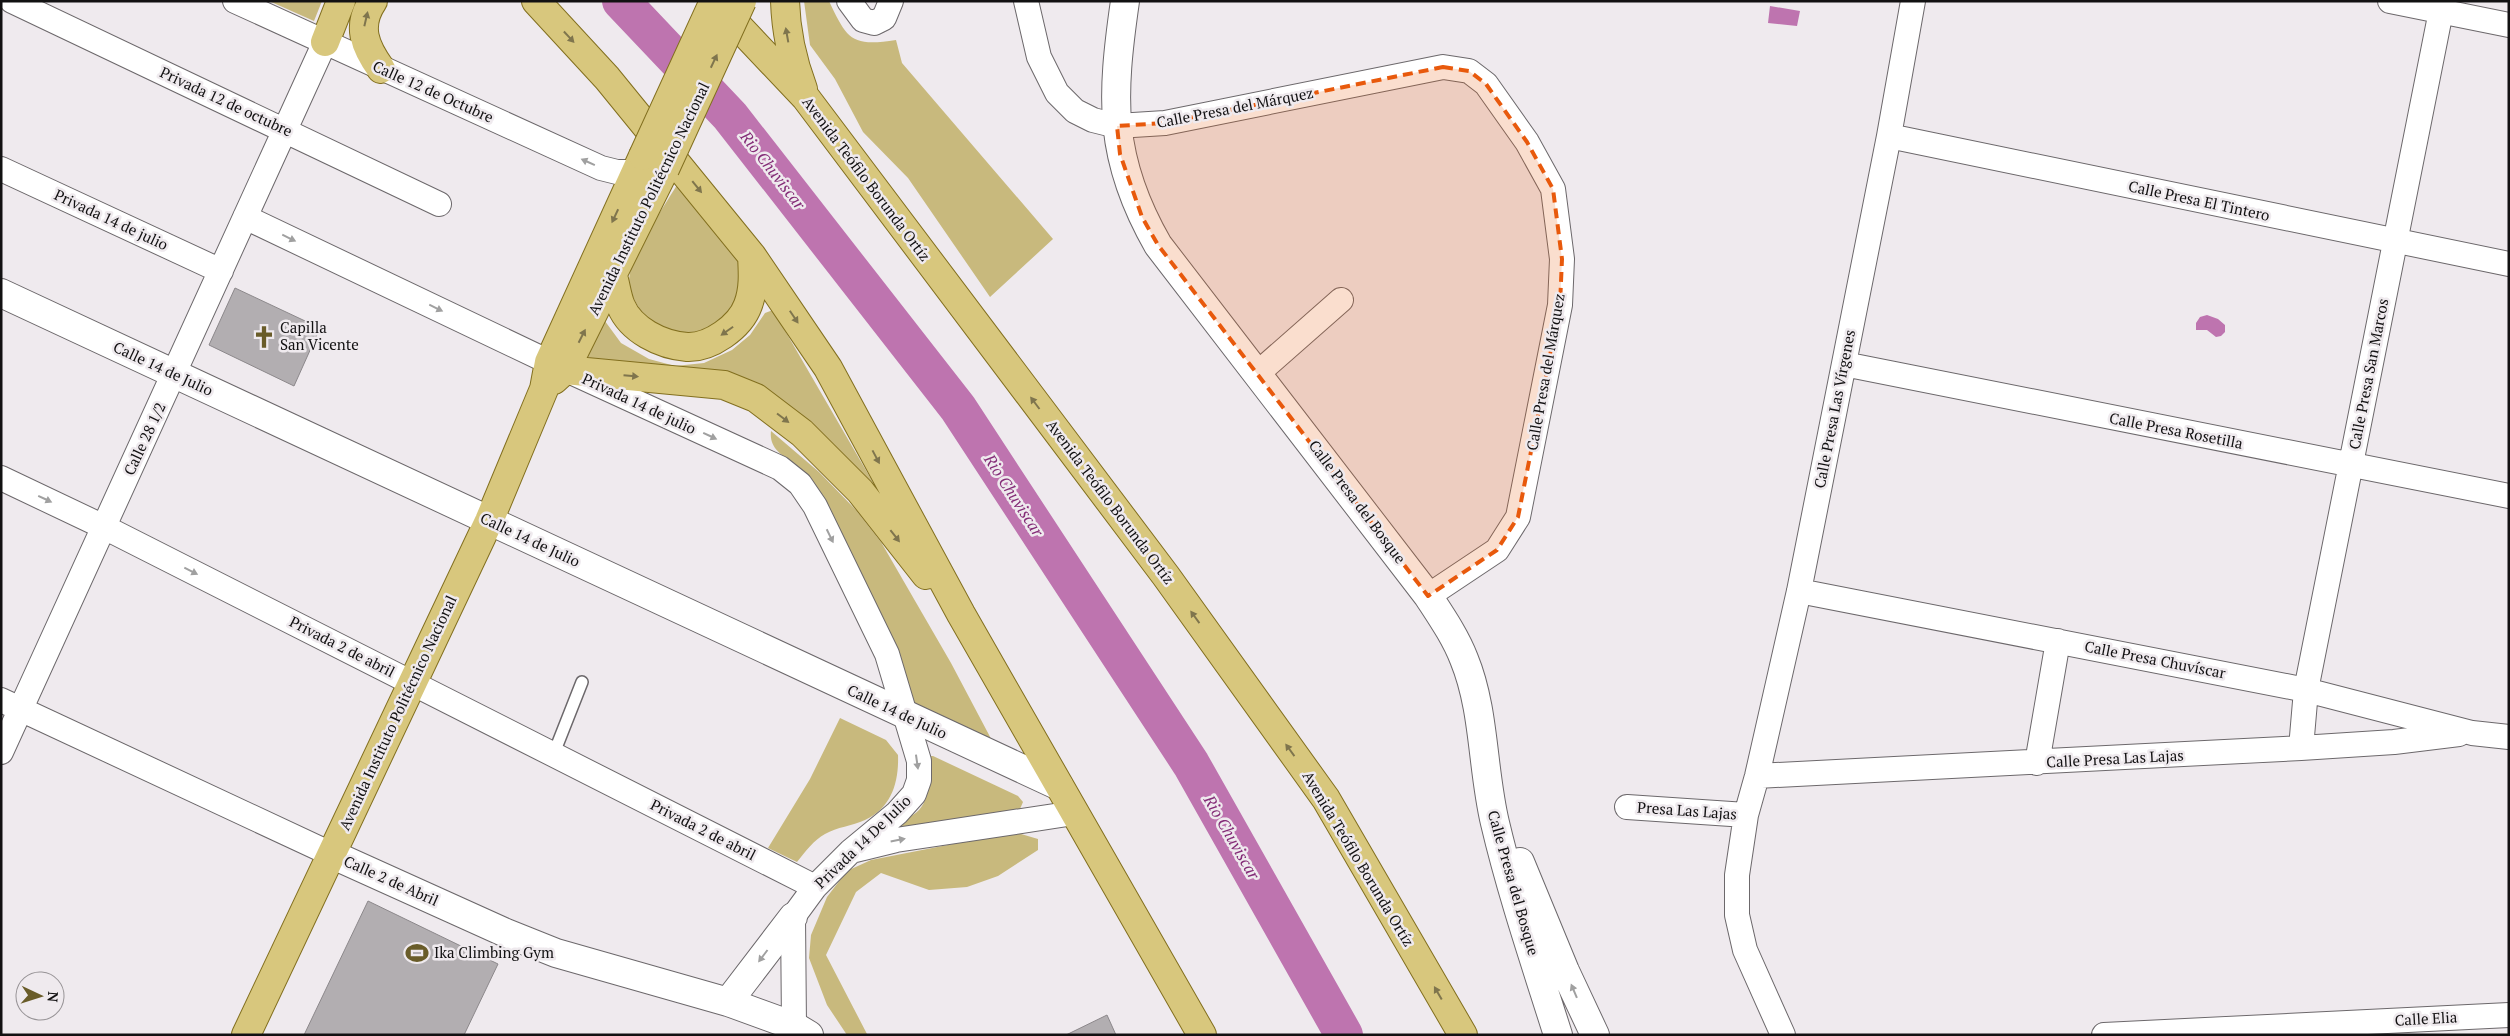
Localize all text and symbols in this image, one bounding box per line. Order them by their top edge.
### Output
one-way arrow [362,12,370,27]
one-way arrow [783,26,791,42]
one-way arrow [563,30,575,42]
one-way arrow [711,54,719,68]
street label: Calle 12 de Octubre [370,55,497,127]
street label: Privada 12 de octubre [157,62,296,141]
street label: Avenida Instituto Politécnico Nacional [583,79,713,318]
street label: Calle Presa del Márquez [1155,82,1315,132]
street label: Avenida Teófilo Borunda Ortíz [798,92,935,265]
water label: Rio Chuviscar [735,125,811,214]
one-way arrow [581,157,595,165]
street label: Calle Presa El Tintero [2127,175,2272,225]
one-way arrow [691,181,702,194]
street label: Privada 14 de julio [51,184,172,254]
one-way arrow [610,209,618,223]
one-way arrow [282,234,296,242]
street label: Calle Presa del Márquez [1521,292,1569,452]
street label: Calle Presa San Marcos [2344,297,2392,451]
one-way arrow [429,305,443,313]
one-way arrow [789,311,799,324]
place label: Capilla San Vicente [280,317,359,354]
church icon: Capilla San Vicente [251,324,277,350]
one-way arrow [720,326,734,335]
street label: Calle Presa Las Vírgenes [1809,328,1859,490]
one-way arrow [578,329,586,343]
street label: Calle 14 de Julio [110,336,216,400]
street label: Privada 14 de julio [579,368,700,438]
one-way arrow [623,372,639,380]
one-way arrow [1030,397,1041,410]
street label: Calle 28 1/2 [118,399,170,478]
street label: Calle Presa Rosetilla [2108,407,2245,453]
one-way arrow [776,413,789,424]
street label: Avenida Teófilo Borunda Ortíz [1042,415,1179,588]
one-way arrow [703,433,717,441]
street label: Calle Presa del Bosque [1305,436,1411,567]
water label: Rio Chuviscar [979,449,1049,541]
one-way arrow [872,450,880,465]
one-way arrow [38,495,52,503]
street label: Calle 14 de Julio [477,507,583,571]
one-way arrow [826,529,834,543]
one-way arrow [889,529,900,542]
one-way arrow [184,567,199,575]
street label: Avenida Instituto Politécnico Nacional [334,592,460,833]
street label: Privada 2 de abril [286,611,399,681]
one-way arrow [1190,611,1200,624]
street label: Calle Presa Chuvíscar [2083,636,2228,683]
street label: Calle 14 de Julio [844,679,950,743]
one-way arrow [1285,743,1295,757]
street label: Calle Presa Las Lajas [2046,744,2184,772]
one-way arrow [914,754,922,770]
street label: Avenida Teófilo Borunda Ortíz [1298,767,1419,950]
street label: Privada 14 De Julio [810,790,915,892]
water label: Rio Chuviscar [1199,790,1265,884]
street label: Privada 2 de abril [647,794,760,864]
street label: Presa Las Lajas [1636,797,1738,823]
street label: Calle Presa del Bosque [1484,808,1544,957]
one-way arrow [891,835,907,843]
street label: Calle 2 de Abril [341,850,442,910]
sports icon: Ika Climbing Gym [404,940,430,966]
place label: Ika Climbing Gym [434,942,554,962]
one-way arrow [758,949,769,962]
north arrow [15,971,65,1021]
one-way arrow [1569,984,1577,998]
one-way arrow [1434,986,1443,999]
text: N [44,991,63,1003]
street label: Calle Elia [2394,1006,2458,1030]

